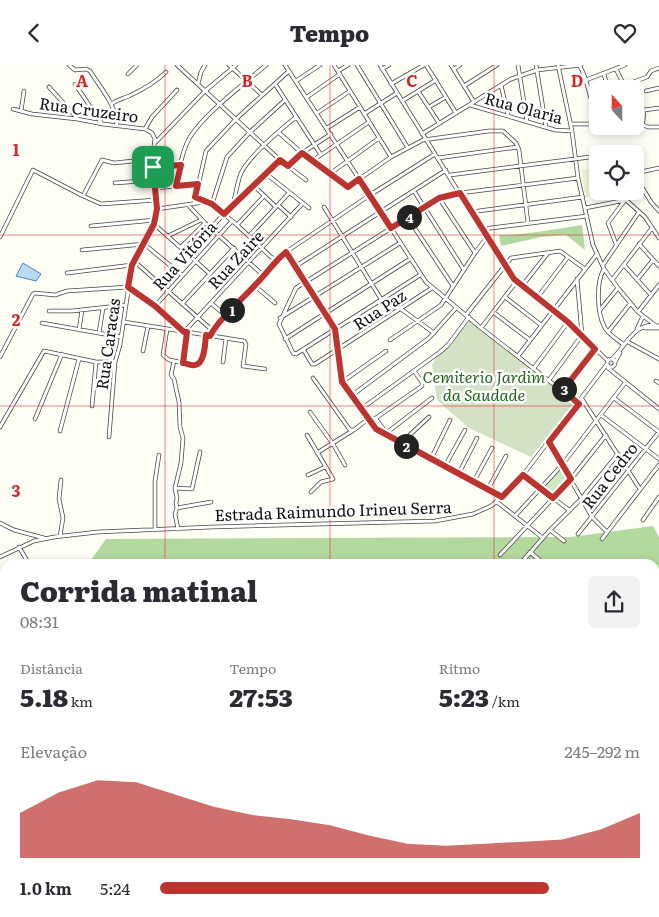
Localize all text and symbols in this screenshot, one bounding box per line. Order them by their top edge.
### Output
text: Tempo [290,16,369,49]
icon: back [20,19,48,47]
icon: heart [611,19,639,47]
text: A [76,68,88,92]
text: B [241,68,253,92]
text: C [406,68,418,92]
text: D [571,68,583,92]
north arrow [589,80,644,135]
map controls [589,80,644,200]
street label: Rua Olaria [482,85,566,129]
street label: Rua Cruzeiro [38,90,140,128]
text: 1 [13,137,20,161]
button: locate [589,145,644,200]
pin [132,146,174,188]
icon: arrive [139,153,167,181]
pin: 4 [396,205,422,229]
text: 4 [405,207,414,227]
street label: Rua Vitória [146,215,222,295]
street label: Rua Zaire [201,224,269,294]
street label: Rua Paz [348,283,410,335]
street label: Rua Caracas [89,297,125,391]
pin: 1 [220,297,244,323]
text: 1 [230,300,235,320]
text: 2 [12,307,21,331]
park label: Cemiterio Jardim da Saudade [423,364,545,406]
pin: 3 [552,377,576,401]
text: 3 [561,379,568,399]
pin: 2 [394,433,418,459]
text: 2 [403,436,410,456]
street label: Rua Cedro [575,437,643,513]
text: 3 [12,478,21,502]
street label: Estrada Raimundo Irineu Serra [214,494,452,526]
text: Corrida matinal [20,569,258,611]
button: share [588,576,640,628]
text: 08:31 [20,609,58,633]
text: Distância [20,658,83,678]
text: Tempo [229,658,276,678]
text: Ritmo [439,658,480,678]
text: 5.18 [20,678,68,715]
text: 27:53 [229,678,293,715]
text: 5:23 [439,678,489,715]
text: km [68,691,93,711]
text: /km [489,691,520,711]
text: Elevação [20,739,87,763]
text: 245–292 m [565,739,640,763]
text: 1.0 km [20,876,72,900]
text: 5:24 [100,876,130,900]

